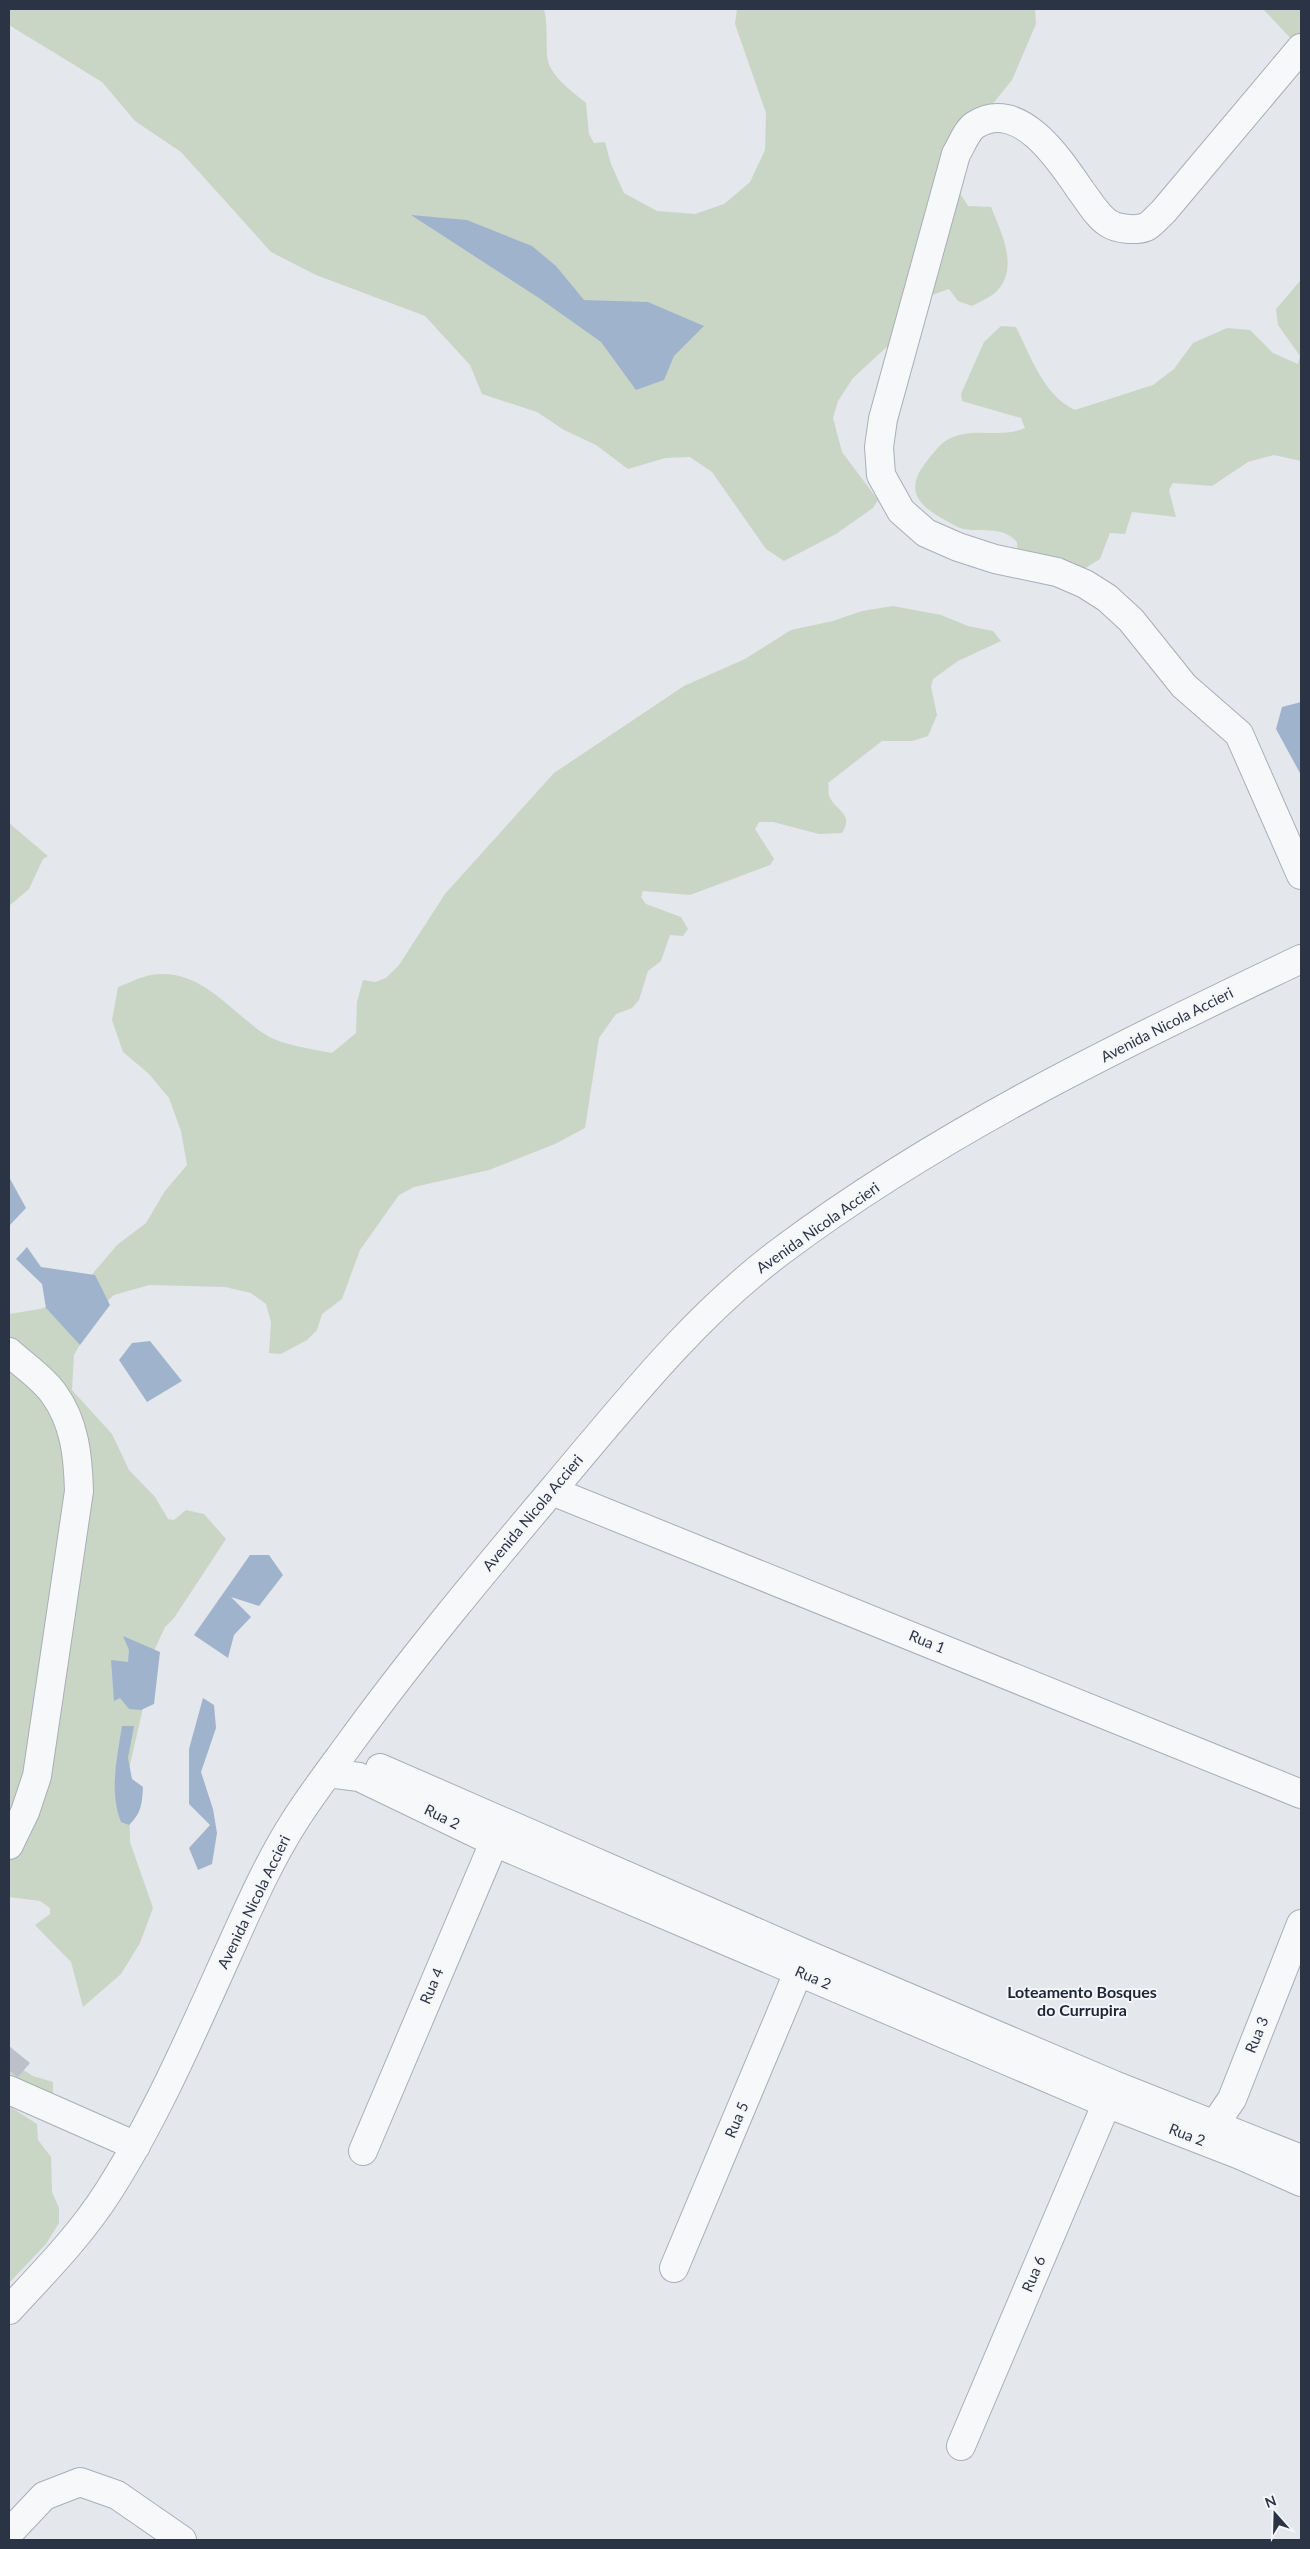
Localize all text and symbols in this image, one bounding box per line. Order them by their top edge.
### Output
street label: Avenida Nicola Accieri [1097,983,1236,1065]
street label: Avenida Nicola Accieri [752,1178,882,1276]
street label: Avenida Nicola Accieri [478,1451,586,1574]
street label: Rua 1 [907,1626,948,1656]
street label: Rua 2 [422,1800,463,1832]
street label: Avenida Nicola Accieri [213,1832,293,1971]
street label: Rua 2 [793,1961,834,1993]
street label: Rua 4 [415,1965,447,2006]
district label: Loteamento Bosques do Currupira [1007,1982,1157,2019]
street label: Rua 3 [1241,2014,1271,2055]
street label: Rua 5 [720,2099,752,2140]
street label: Rua 2 [1167,2119,1208,2149]
street label: Rua 6 [1017,2253,1049,2294]
north arrow [1250,2489,1300,2539]
text: N [1262,2491,1278,2511]

